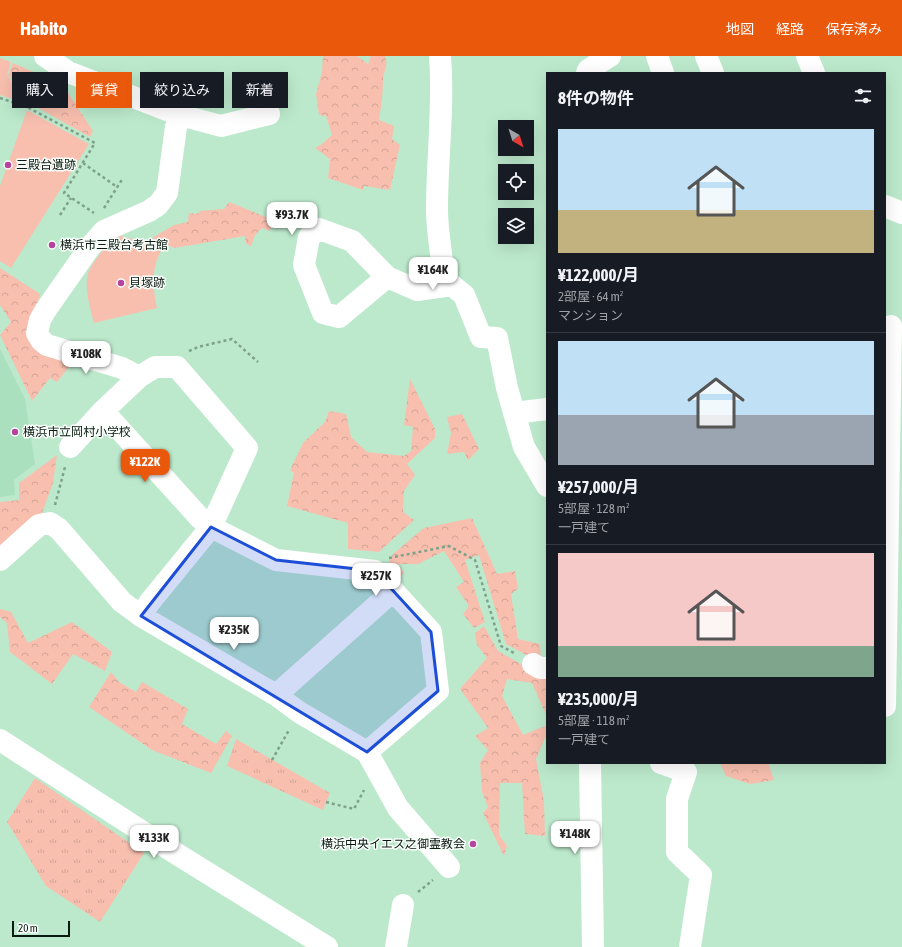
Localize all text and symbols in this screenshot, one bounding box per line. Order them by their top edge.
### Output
text: Habito [20,17,67,39]
text: 地図 [726,21,754,37]
text: 経路 [776,21,804,37]
text: 保存済み [826,21,882,37]
chip: 購入 [12,72,68,108]
chip: 賃貸 [76,72,132,108]
chip: 絞り込み [140,72,224,108]
chip: 新着 [232,72,288,108]
icon: filters [852,85,874,107]
text: 8件の物件 [558,88,634,108]
north arrow [498,120,534,156]
map controls [498,120,534,244]
icon: home [680,155,752,227]
place label: 三殿台遺跡 [16,158,76,172]
marker: 三殿台遺跡 [3,160,13,170]
button: locate [498,164,534,200]
pin: ¥93.7K [259,202,325,236]
text: ¥93.7K [276,207,308,222]
button: layers [498,208,534,244]
place label: 横浜市三殿台考古館 [60,238,168,252]
marker: 横浜市三殿台考古館 [47,240,57,250]
pin: ¥164K [405,257,461,291]
text: ¥164K [418,262,448,277]
text: ¥122,000/月 [558,265,639,285]
place label: 貝塚跡 [129,276,165,290]
marker: 貝塚跡 [116,278,126,288]
text: 2部屋 · 64 m² [558,289,623,304]
text: マンション [558,308,623,323]
pin: ¥108K [58,341,114,375]
text: ¥108K [71,346,101,361]
icon: home [680,367,752,439]
place label: 横浜市立岡村小学校 [23,425,131,439]
marker: 横浜市立岡村小学校 [10,427,20,437]
pin: ¥122K [117,449,173,483]
text: ¥122K [130,454,160,469]
text: ¥257,000/月 [558,477,639,497]
text: 5部屋 · 128 m² [558,501,630,516]
text: 一戸建て [558,520,610,535]
pin: ¥257K [348,563,404,597]
text: ¥257K [361,568,391,583]
icon: home [680,579,752,651]
pin: ¥235K [206,617,262,651]
text: ¥235K [219,622,249,637]
text: ¥235,000/月 [558,689,639,709]
text: 5部屋 · 118 m² [558,713,630,728]
text: 一戸建て [558,732,610,747]
pin: ¥148K [547,821,603,855]
pin: ¥133K [126,825,182,859]
text: ¥148K [560,826,590,841]
text: ¥133K [139,830,169,845]
place label: 横浜中央イエス之御霊教会 [321,837,465,851]
marker: 横浜中央イエス之御霊教会 [468,839,478,849]
scale bar [12,919,70,938]
text: 20 m [18,922,38,934]

